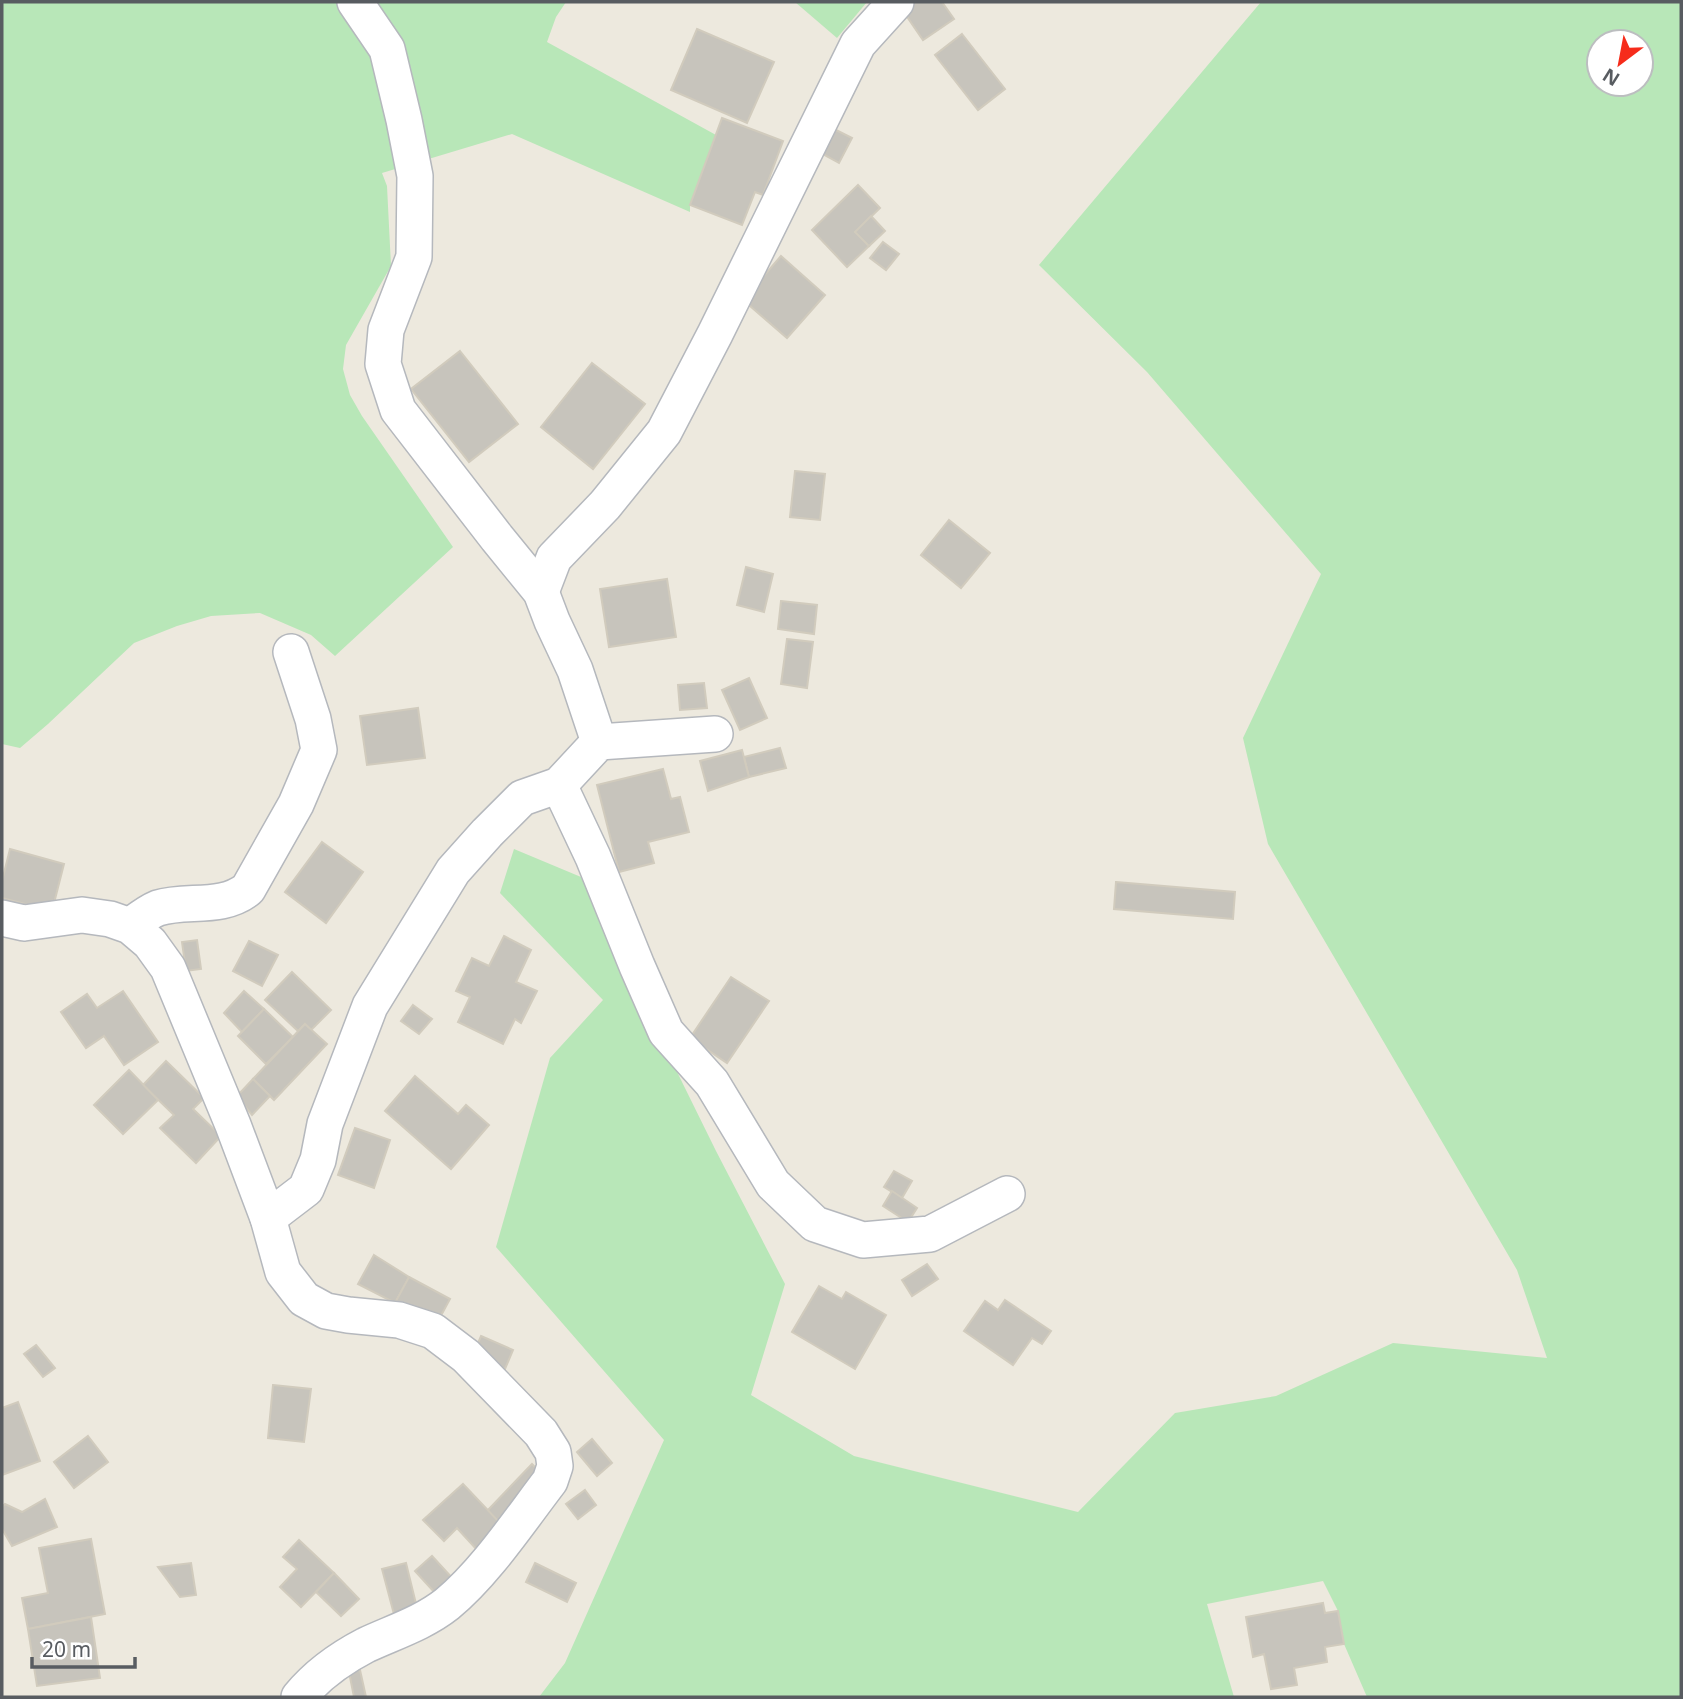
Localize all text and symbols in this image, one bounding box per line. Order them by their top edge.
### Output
north arrow [1585,28,1655,98]
text: N [1598,62,1624,93]
scale bar [32,1626,135,1670]
text: 20 m [42,1635,91,1663]

